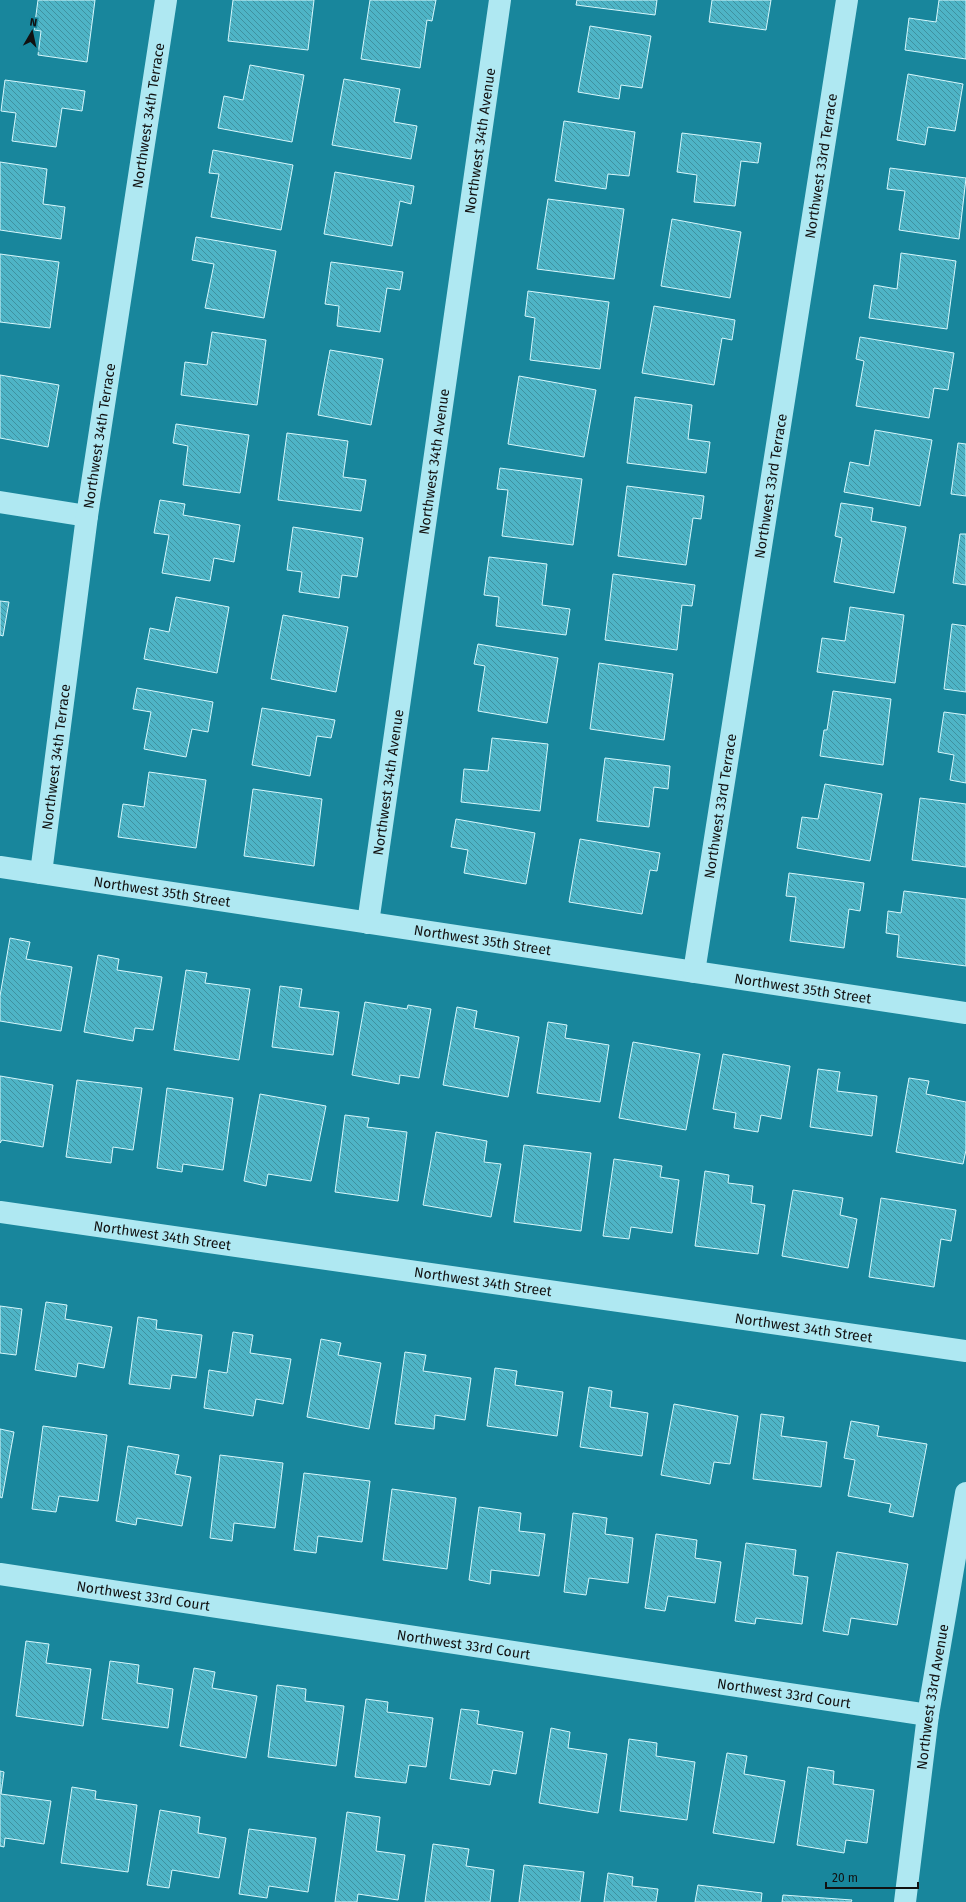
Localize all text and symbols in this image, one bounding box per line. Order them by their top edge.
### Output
north arrow [12,12,52,52]
text: N [29,16,38,30]
street label: Northwest 34th Terrace [129,42,168,190]
street label: Northwest 34th Avenue [461,67,499,215]
street label: Northwest 33rd Terrace [801,92,841,240]
street label: Northwest 34th Terrace [80,362,119,510]
street label: Northwest 34th Avenue [415,388,453,536]
street label: Northwest 33rd Terrace [751,412,790,560]
street label: Northwest 34th Terrace [38,683,74,831]
street label: Northwest 34th Avenue [369,708,407,857]
street label: Northwest 33rd Terrace [700,732,740,880]
street label: Northwest 35th Street [92,873,233,910]
street label: Northwest 35th Street [413,921,553,959]
street label: Northwest 35th Street [733,970,874,1007]
street label: Northwest 34th Street [92,1217,233,1254]
street label: Northwest 34th Street [413,1263,554,1300]
street label: Northwest 34th Street [734,1309,875,1346]
street label: Northwest 33rd Court [75,1577,212,1614]
street label: Northwest 33rd Avenue [913,1623,952,1771]
street label: Northwest 33rd Court [396,1626,533,1663]
street label: Northwest 33rd Court [716,1675,853,1712]
scale bar [826,1864,918,1890]
text: 20 m [832,1871,858,1885]

